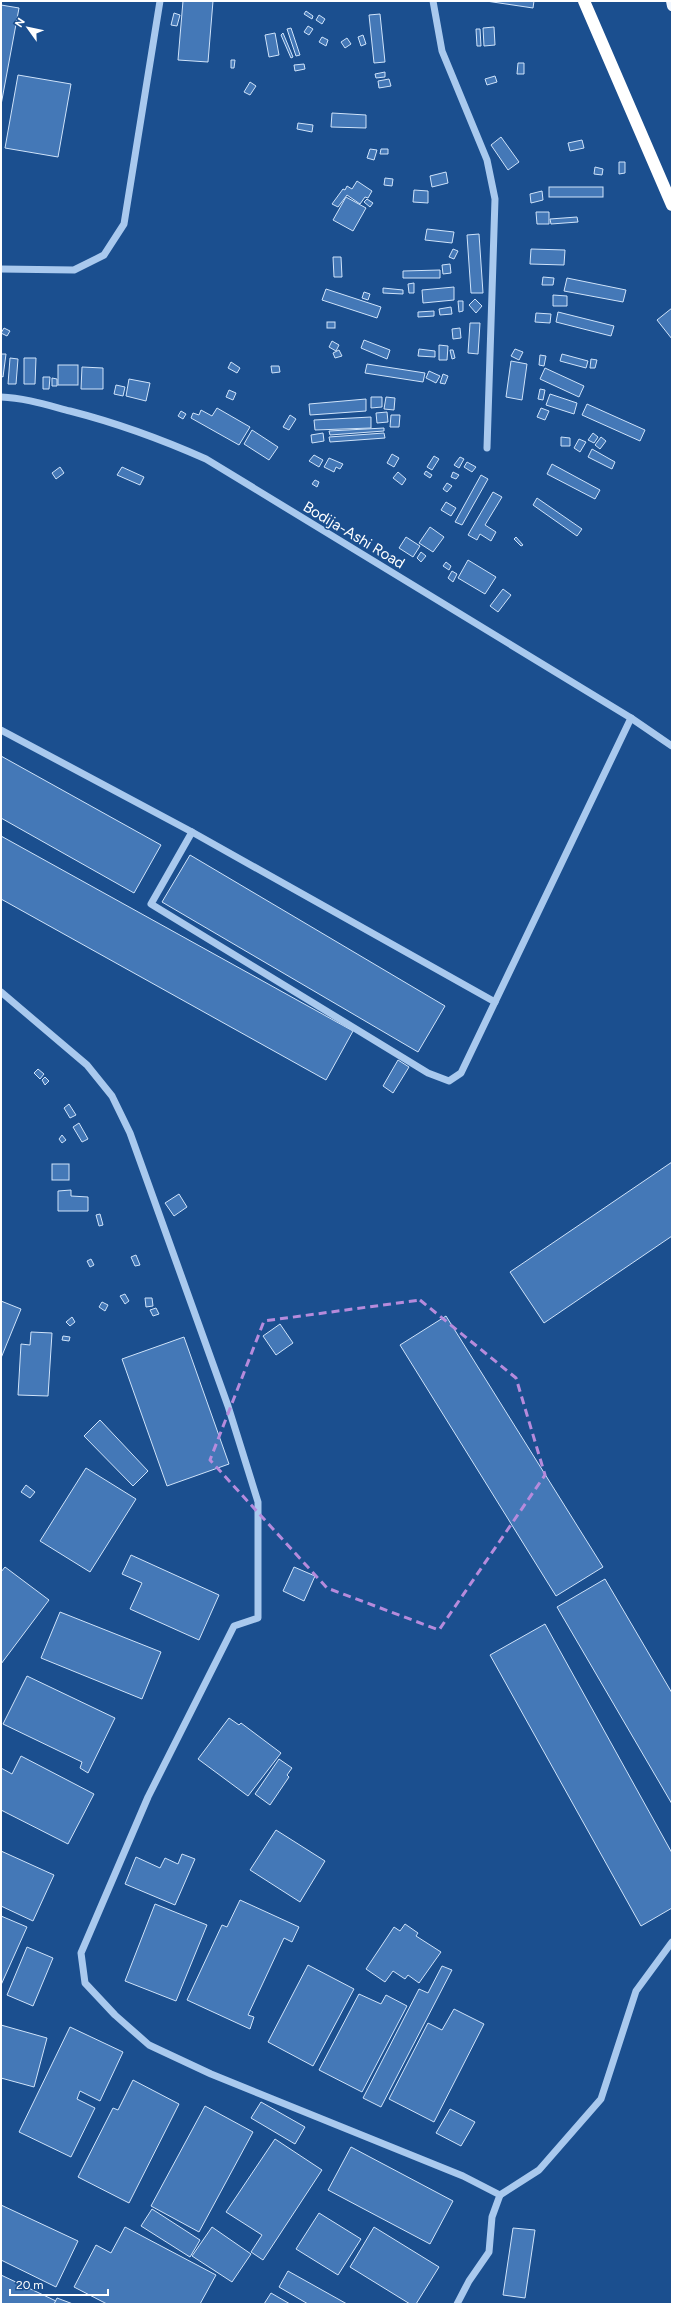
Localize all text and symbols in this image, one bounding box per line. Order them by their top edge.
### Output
north arrow [8,8,48,48]
text: N [12,16,28,30]
street label: Bodija-Ashi Road [300,498,408,572]
scale bar [10,2271,108,2297]
text: 20 m [16,2278,44,2292]

